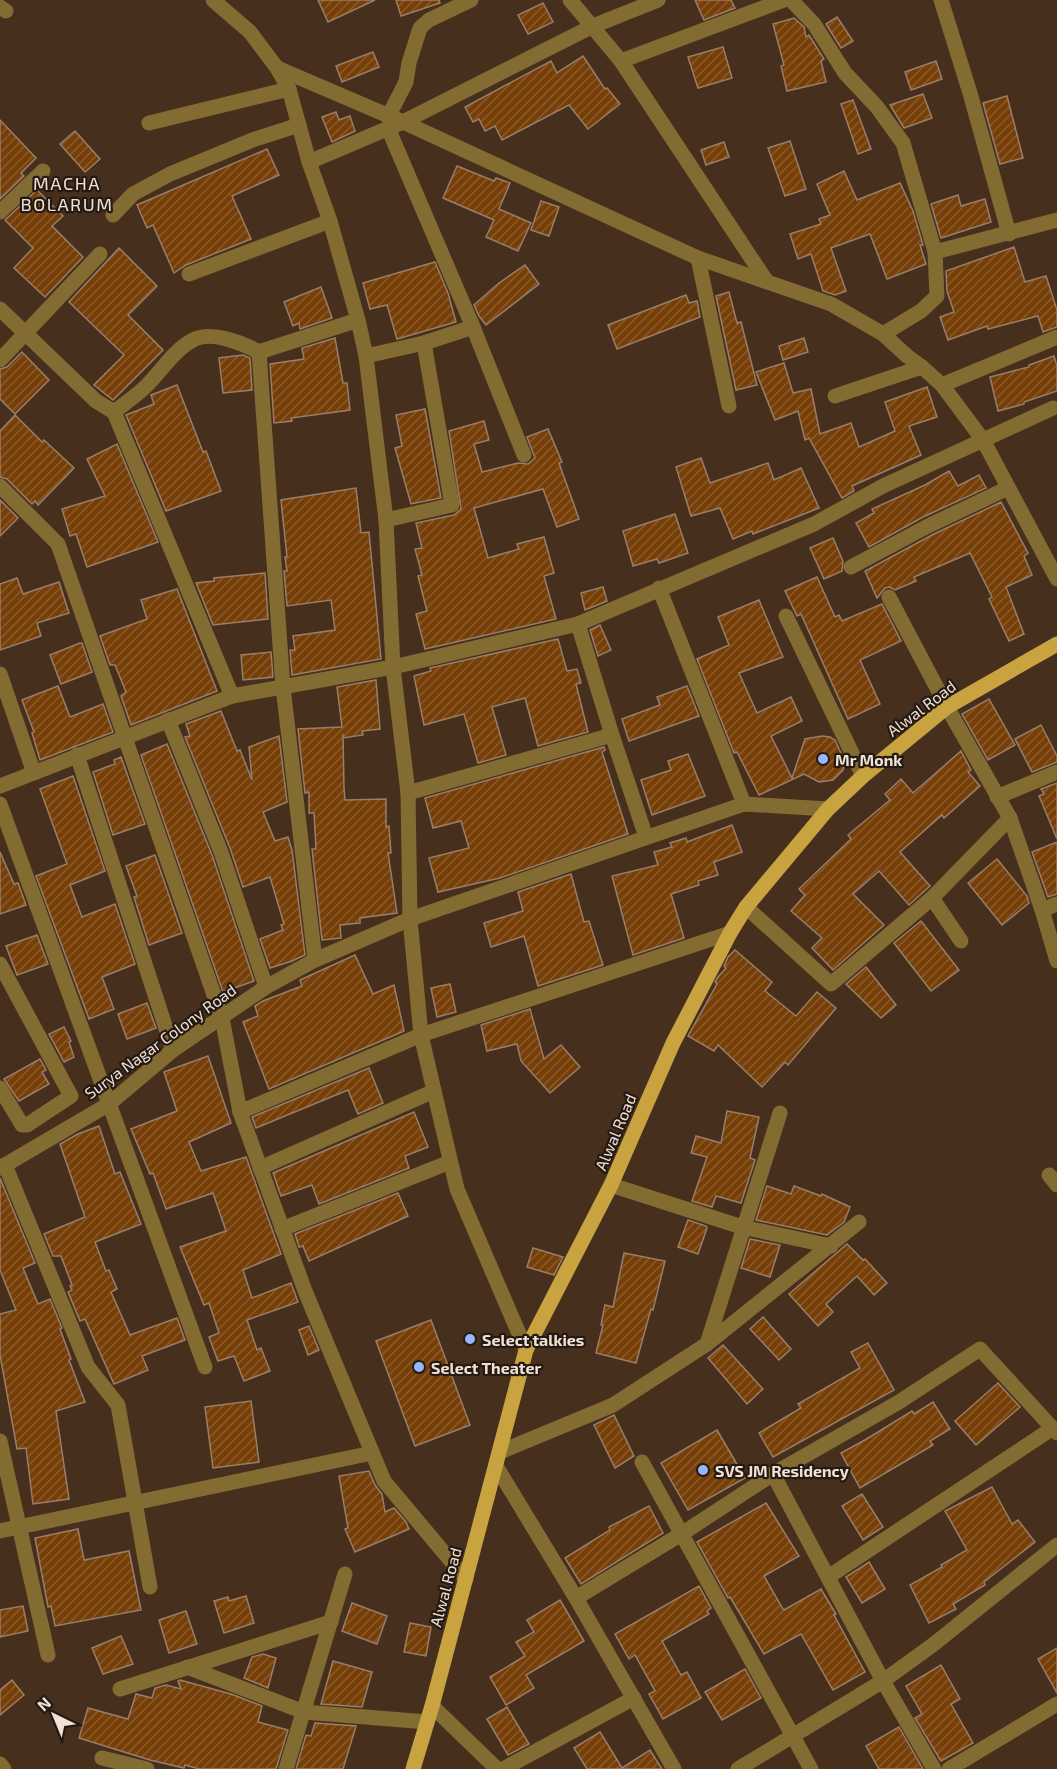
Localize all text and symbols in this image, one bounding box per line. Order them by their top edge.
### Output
district label: MACHA BOLARUM [20,172,114,215]
street label: Alwal Road [883,676,959,740]
place label: Mr Monk [835,750,902,769]
marker: Mr Monk [816,752,830,766]
street label: Surya Nagar Colony Road [81,980,239,1102]
street label: Alwal Road [590,1091,640,1173]
place label: Select talkies [482,1330,584,1349]
marker: Select talkies [463,1332,477,1346]
place label: Select Theater [431,1358,541,1377]
marker: Select Theater [412,1360,426,1374]
place label: SVS JM Residency [715,1461,849,1481]
marker: SVS JM Residency [696,1463,710,1477]
street label: Alwal Road [425,1545,465,1629]
north arrow [24,1685,84,1745]
text: N [33,1693,54,1715]

